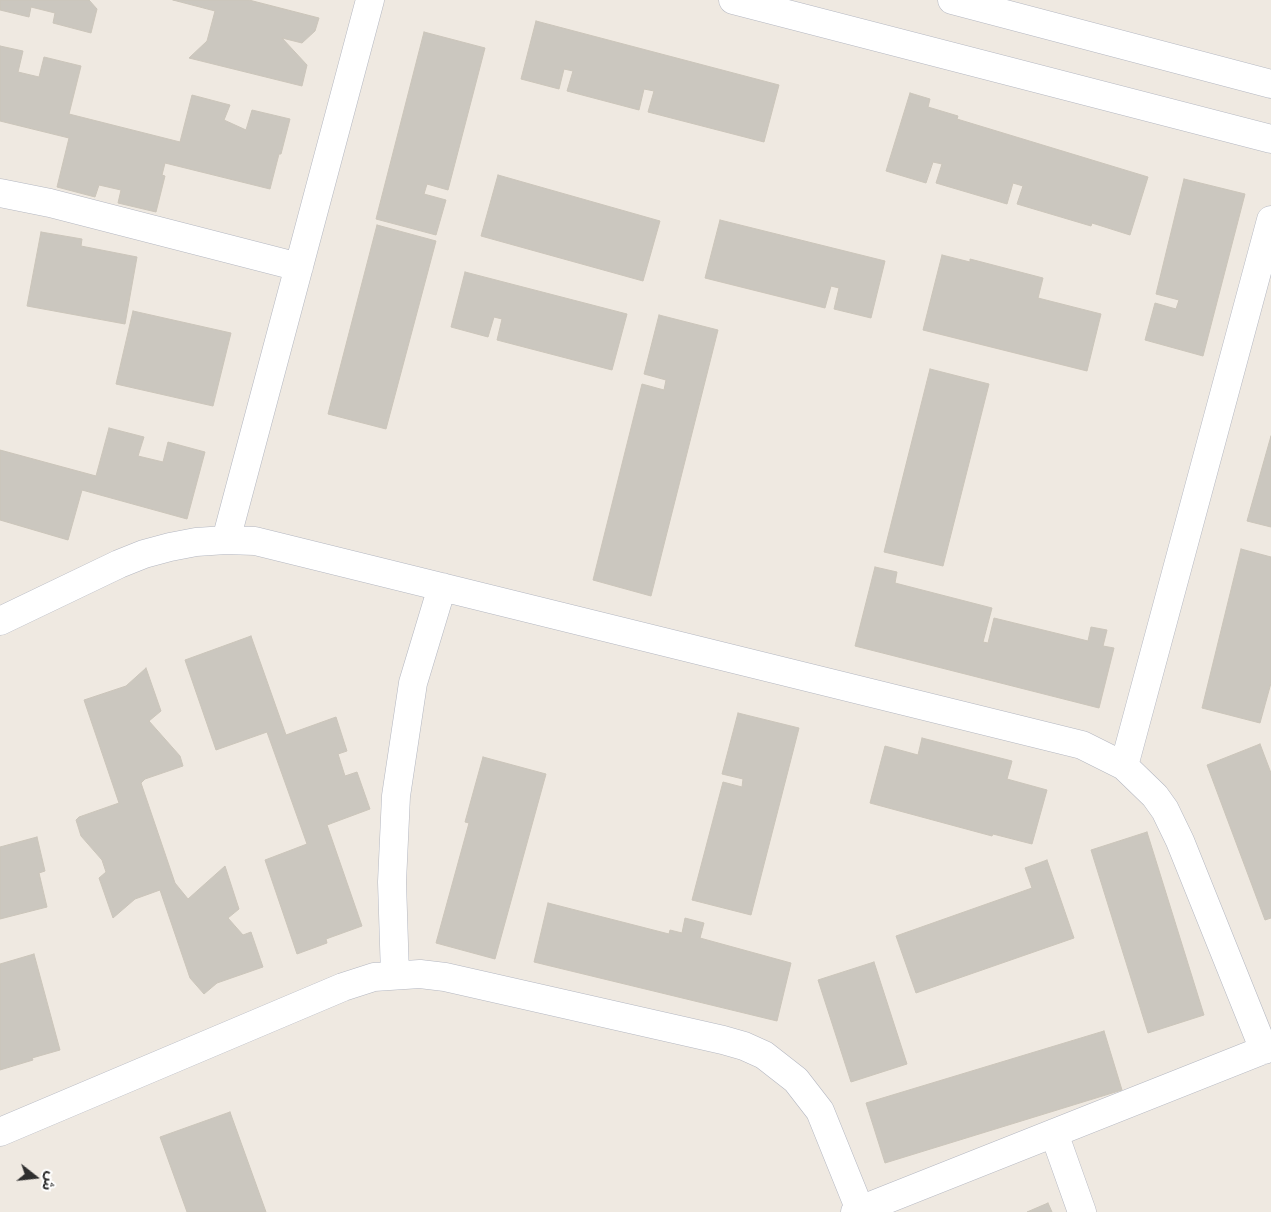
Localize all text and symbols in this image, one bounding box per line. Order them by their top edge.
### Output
north arrow [10,1152,60,1202]
text: ش [38,1169,62,1193]

